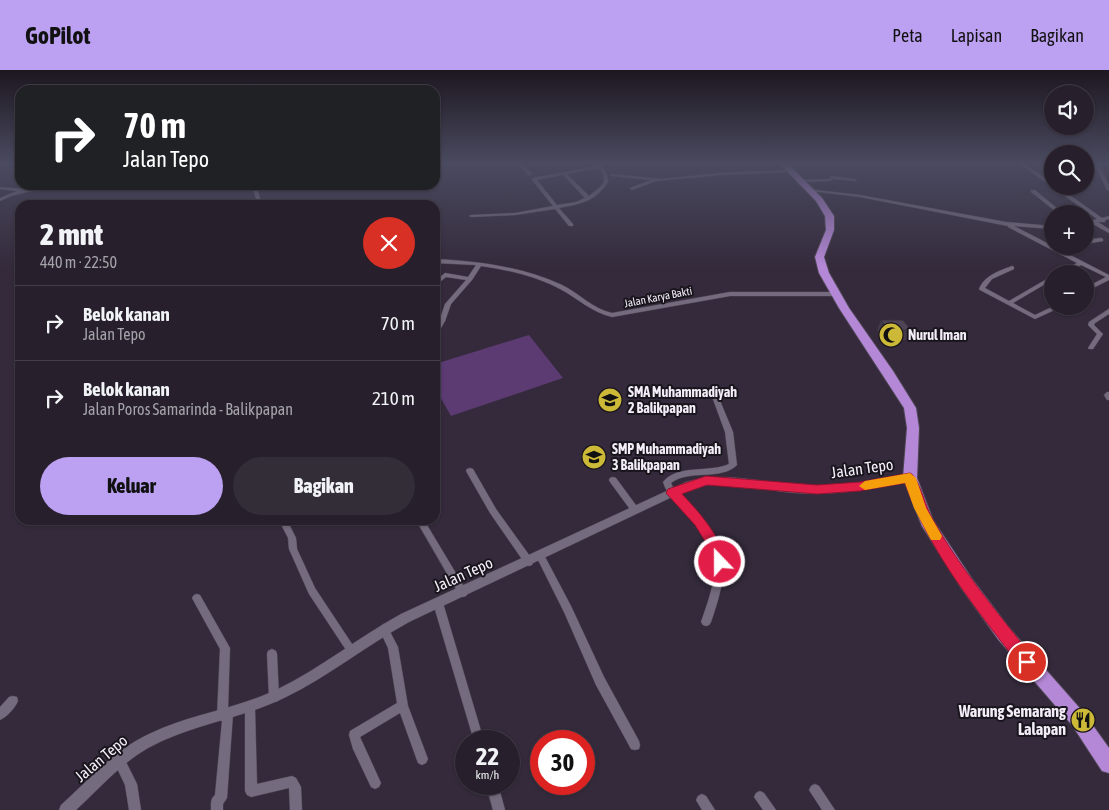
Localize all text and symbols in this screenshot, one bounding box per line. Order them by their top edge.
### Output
text: GoPilot [25,22,90,49]
text: Peta [892,25,923,46]
text: Lapisan [951,25,1002,46]
text: Bagikan [1030,25,1084,46]
map controls [1044,85,1094,315]
button: sound [1044,85,1094,135]
icon: right [40,105,105,170]
text: 70 m [123,105,186,145]
button: search [1044,145,1094,195]
text: Jalan Tepo [123,146,209,172]
button: + [1044,205,1094,255]
text: 2 mnt [40,217,103,251]
button: close [363,217,415,269]
text: 440 m · 22:50 [40,253,117,271]
button: − [1044,265,1094,315]
street label: Jalan Karya Bakti [623,285,693,309]
text: Belok kanan [83,303,170,325]
icon: right [40,309,68,337]
text: 70 m [381,312,415,334]
mosque icon: Nurul Iman [878,322,904,348]
text: Jalan Tepo [83,325,146,343]
place label: Nurul Iman [908,327,967,343]
text: Belok kanan [83,378,170,400]
icon: right [40,384,68,412]
place label: SMA Muhammadiyah 2 Balikpapan [628,384,737,416]
text: 210 m [372,387,415,409]
school or university icon: SMA Muhammadiyah 2 Balikpapan [597,387,623,413]
text: Jalan Poros Samarinda - Balikpapan [83,400,293,418]
place label: SMP Muhammadiyah 3 Balikpapan [612,441,721,473]
school or university icon: SMP Muhammadiyah 3 Balikpapan [581,444,607,470]
street label: Jalan Tepo [830,455,894,482]
button: Keluar [40,457,223,515]
button: Bagikan [233,457,415,515]
position arrow [693,535,745,587]
street label: Jalan Tepo [431,553,496,596]
pin [1006,641,1048,683]
icon: arrive [1013,648,1041,676]
place label: Warung Semarang Lalapan [958,702,1066,738]
restaurant icon: Warung Semarang Lalapan [1070,707,1096,733]
speed limit sign: 30 [530,730,595,795]
street label: Jalan Tepo [71,731,131,786]
text: 22 [476,742,499,770]
text: km/h [476,768,499,782]

